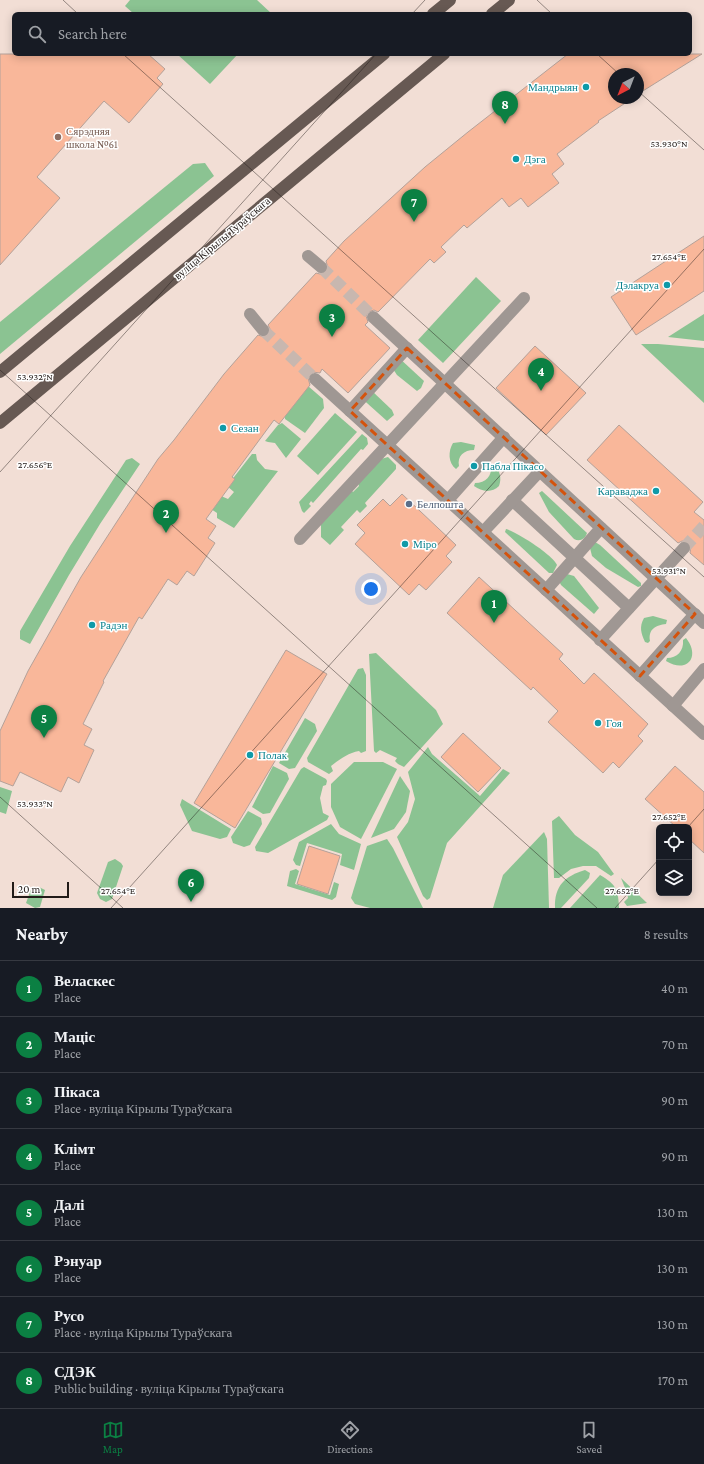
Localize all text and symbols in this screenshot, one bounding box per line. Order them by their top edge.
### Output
search box [12,12,692,56]
icon: search [26,23,48,45]
text: Search here [58,26,127,42]
north arrow [608,68,644,104]
place label: Мандрыян [528,81,578,93]
marker: Мандрыян [581,82,591,92]
pin: 8 [492,91,518,124]
place label: Сярэдняя школа №61 [66,125,118,150]
marker: Сярэдняя школа №61 [53,132,63,142]
text: 53.930°N [651,138,688,149]
place label: Дэга [524,153,546,165]
marker: Дэга [511,154,521,164]
pin: 7 [401,189,427,222]
street label: вуліца Кірылы Тураўскага [172,194,272,282]
text: 27.654°E [652,251,687,262]
place label: Дэлакруа [616,279,659,291]
marker: Дэлакруа [662,280,672,290]
pin: 3 [319,304,345,337]
pin: 4 [528,358,554,391]
text: 53.932°N [17,371,53,382]
place label: Сезан [231,422,259,434]
marker: Сезан [218,423,228,433]
text: 27.656°E [18,459,53,470]
place label: Пабла Пікасо [482,460,545,472]
marker: Пабла Пікасо [469,461,479,471]
place label: Караваджа [598,485,648,497]
marker: Караваджа [651,486,661,496]
place label: Белпошта [417,498,463,510]
marker: Белпошта [404,499,414,509]
pin: 2 [153,500,179,533]
place label: Міро [413,538,437,550]
marker: Міро [400,539,410,549]
text: 53.931°N [652,565,687,576]
your location [361,579,381,599]
pin: 1 [481,590,507,623]
place label: Радэн [100,619,128,631]
marker: Радэн [87,620,97,630]
pin: 5 [31,705,57,738]
place label: Гоя [606,717,622,729]
marker: Гоя [593,718,603,728]
place label: Полак [258,749,288,761]
marker: Полак [245,750,255,760]
text: 53.933°N [17,798,53,809]
text: 27.652°E [652,811,687,822]
map controls [656,824,692,896]
button: locate [656,824,692,860]
button: layers [656,860,692,896]
pin: 6 [178,869,204,902]
scale bar [12,880,69,899]
text: 20 m [18,883,40,895]
text: 27.654°E [101,885,136,896]
text: 27.652°E [605,885,640,896]
text: Nearby [16,925,68,944]
text: 8 results [644,927,688,942]
text: Веласкес [54,973,115,989]
text: 1 [27,981,31,996]
text: 40 m [661,981,688,996]
text: Place [54,990,81,1005]
text: Маціс [54,1029,95,1045]
text: 2 [26,1037,32,1052]
text: 70 m [662,1037,688,1052]
text: Place [54,1046,81,1061]
text: Пікаса [54,1084,100,1100]
text: 3 [26,1093,32,1108]
text: 90 m [661,1093,688,1108]
text: Place · вуліца Кірылы Тураўскага [54,1101,232,1116]
text: Клімт [54,1141,95,1157]
text: 4 [25,1149,33,1164]
text: 90 m [661,1149,688,1164]
text: Place [54,1158,81,1173]
text: Далі [54,1197,85,1213]
text: 5 [26,1205,32,1220]
text: 130 m [657,1205,688,1220]
text: Place [54,1214,81,1229]
text: Рэнуар [54,1253,102,1269]
text: 6 [25,1261,33,1276]
text: 130 m [657,1261,688,1276]
text: Place [54,1270,81,1285]
text: Русо [54,1308,84,1324]
text: 7 [26,1317,32,1332]
text: 130 m [657,1317,688,1332]
text: Place · вуліца Кірылы Тураўскага [54,1325,232,1340]
text: СДЭК [54,1364,96,1380]
text: 8 [25,1373,33,1388]
text: 170 m [658,1373,688,1388]
text: Public building · вуліца Кірылы Тураўскага [54,1381,284,1396]
tab: Map [102,1419,124,1455]
tab: Directions [327,1419,373,1455]
tab: Saved [576,1419,602,1455]

